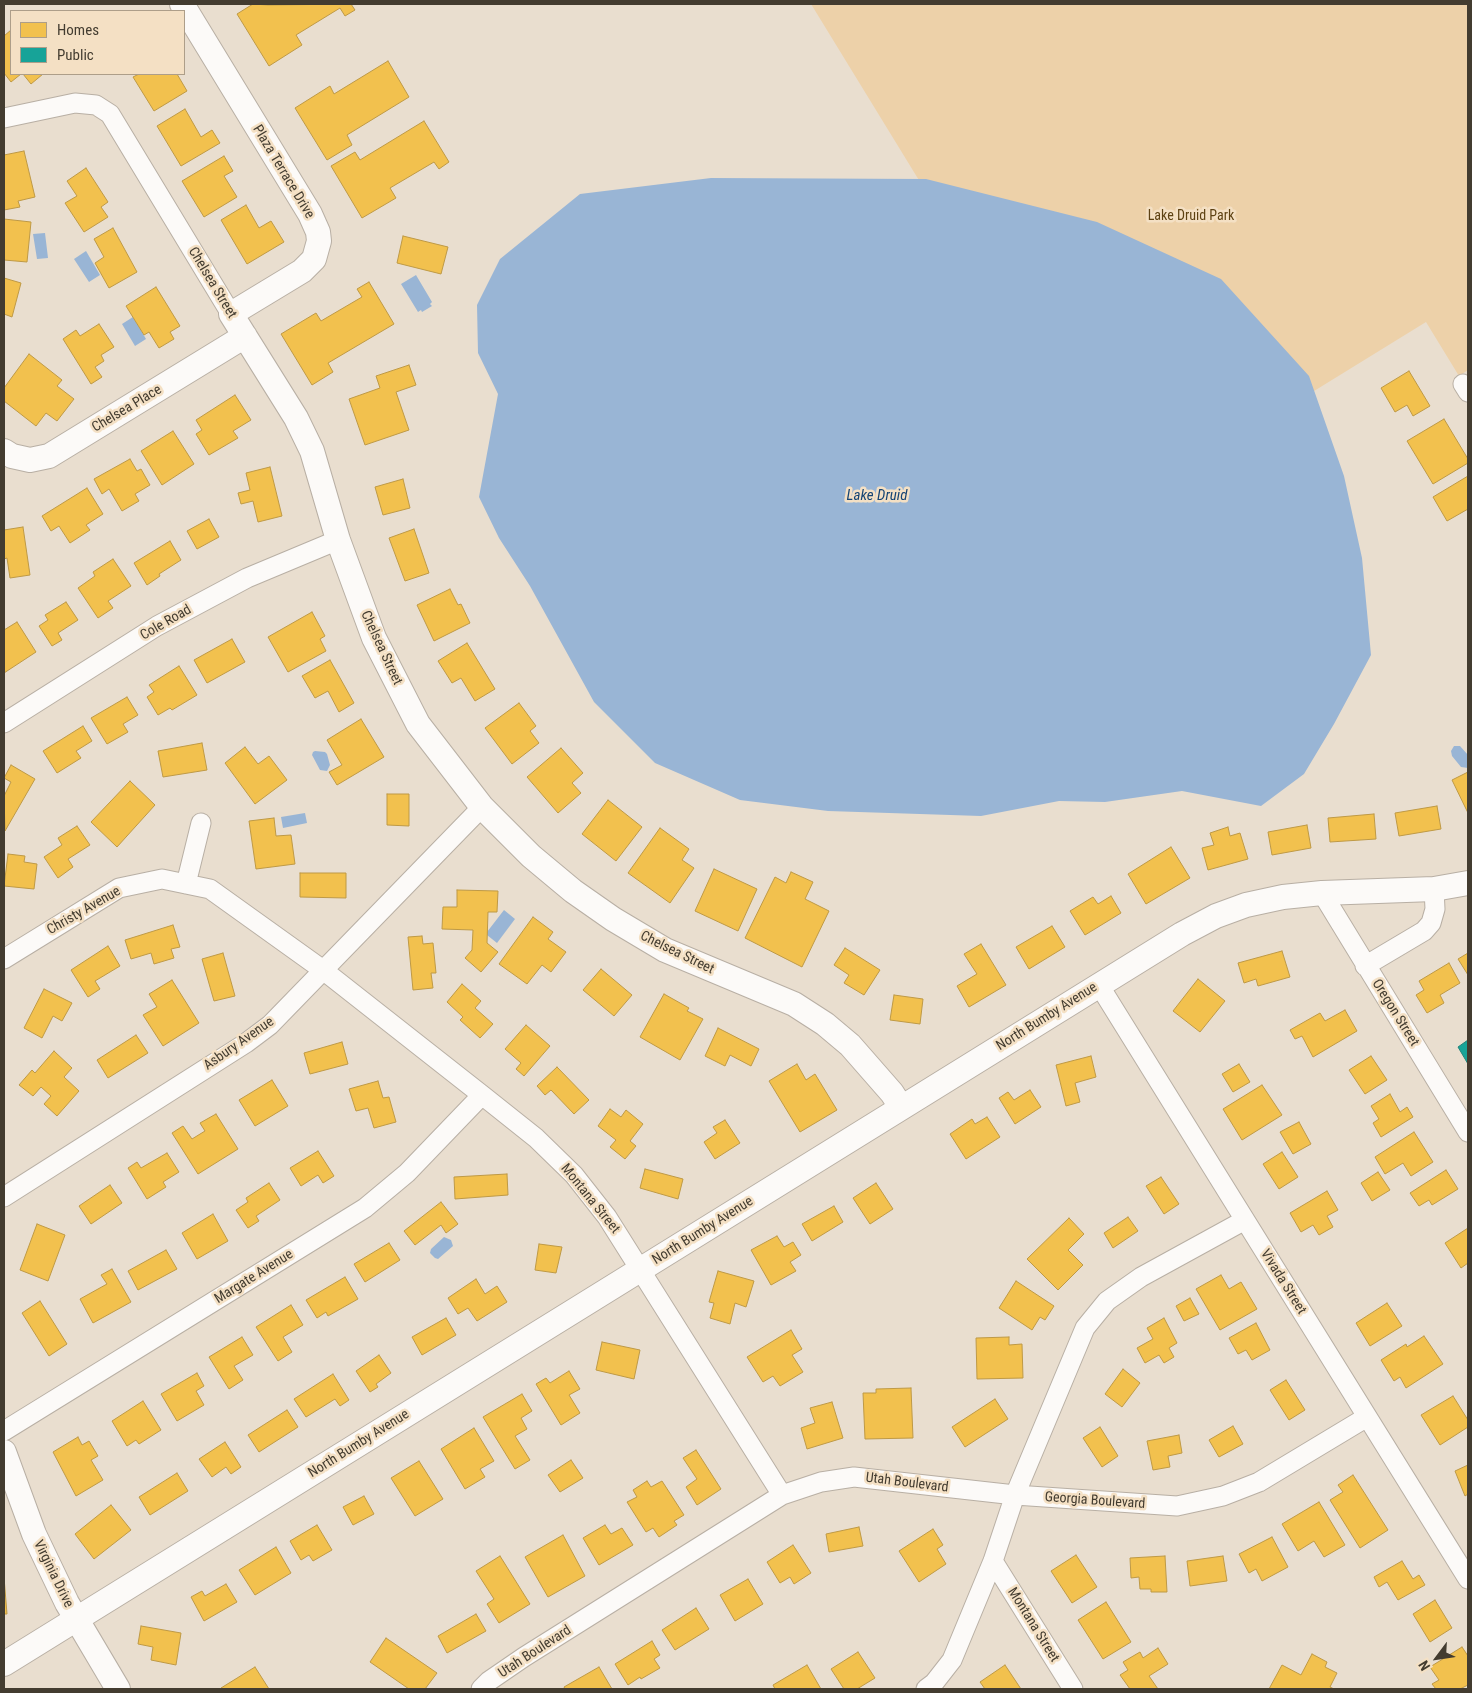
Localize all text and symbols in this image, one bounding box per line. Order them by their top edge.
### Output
legend [10,10,185,75]
text: Homes [57,21,99,39]
text: Public [57,46,94,64]
street label: Plaza Terrace Drive [248,122,318,222]
park label: Lake Druid Park [1148,208,1234,224]
street label: Chelsea Street [184,244,240,322]
street label: Chelsea Place [89,382,165,436]
water label: Lake Druid [847,487,907,505]
street label: Cole Road [138,602,194,644]
street label: Chelsea Street [356,608,406,688]
street label: Christy Avenue [44,883,124,939]
street label: Chelsea Street [637,928,717,978]
street label: Oregon Street [1368,976,1422,1050]
street label: North Bumby Avenue [994,979,1100,1055]
street label: Asbury Avenue [201,1014,277,1074]
street label: Montana Street [557,1161,623,1237]
street label: North Bumby Avenue [650,1193,756,1269]
street label: Margate Avenue [212,1246,296,1308]
street label: Vivada Street [1256,1246,1310,1318]
street label: North Bumby Avenue [306,1406,412,1482]
street label: Utah Boulevard [865,1470,949,1496]
street label: Georgia Boulevard [1044,1489,1146,1513]
street label: Virginia Drive [29,1537,77,1611]
street label: Montana Street [1003,1585,1063,1665]
street label: Utah Boulevard [495,1622,575,1682]
north arrow [1412,1633,1462,1683]
text: N [1415,1658,1433,1674]

